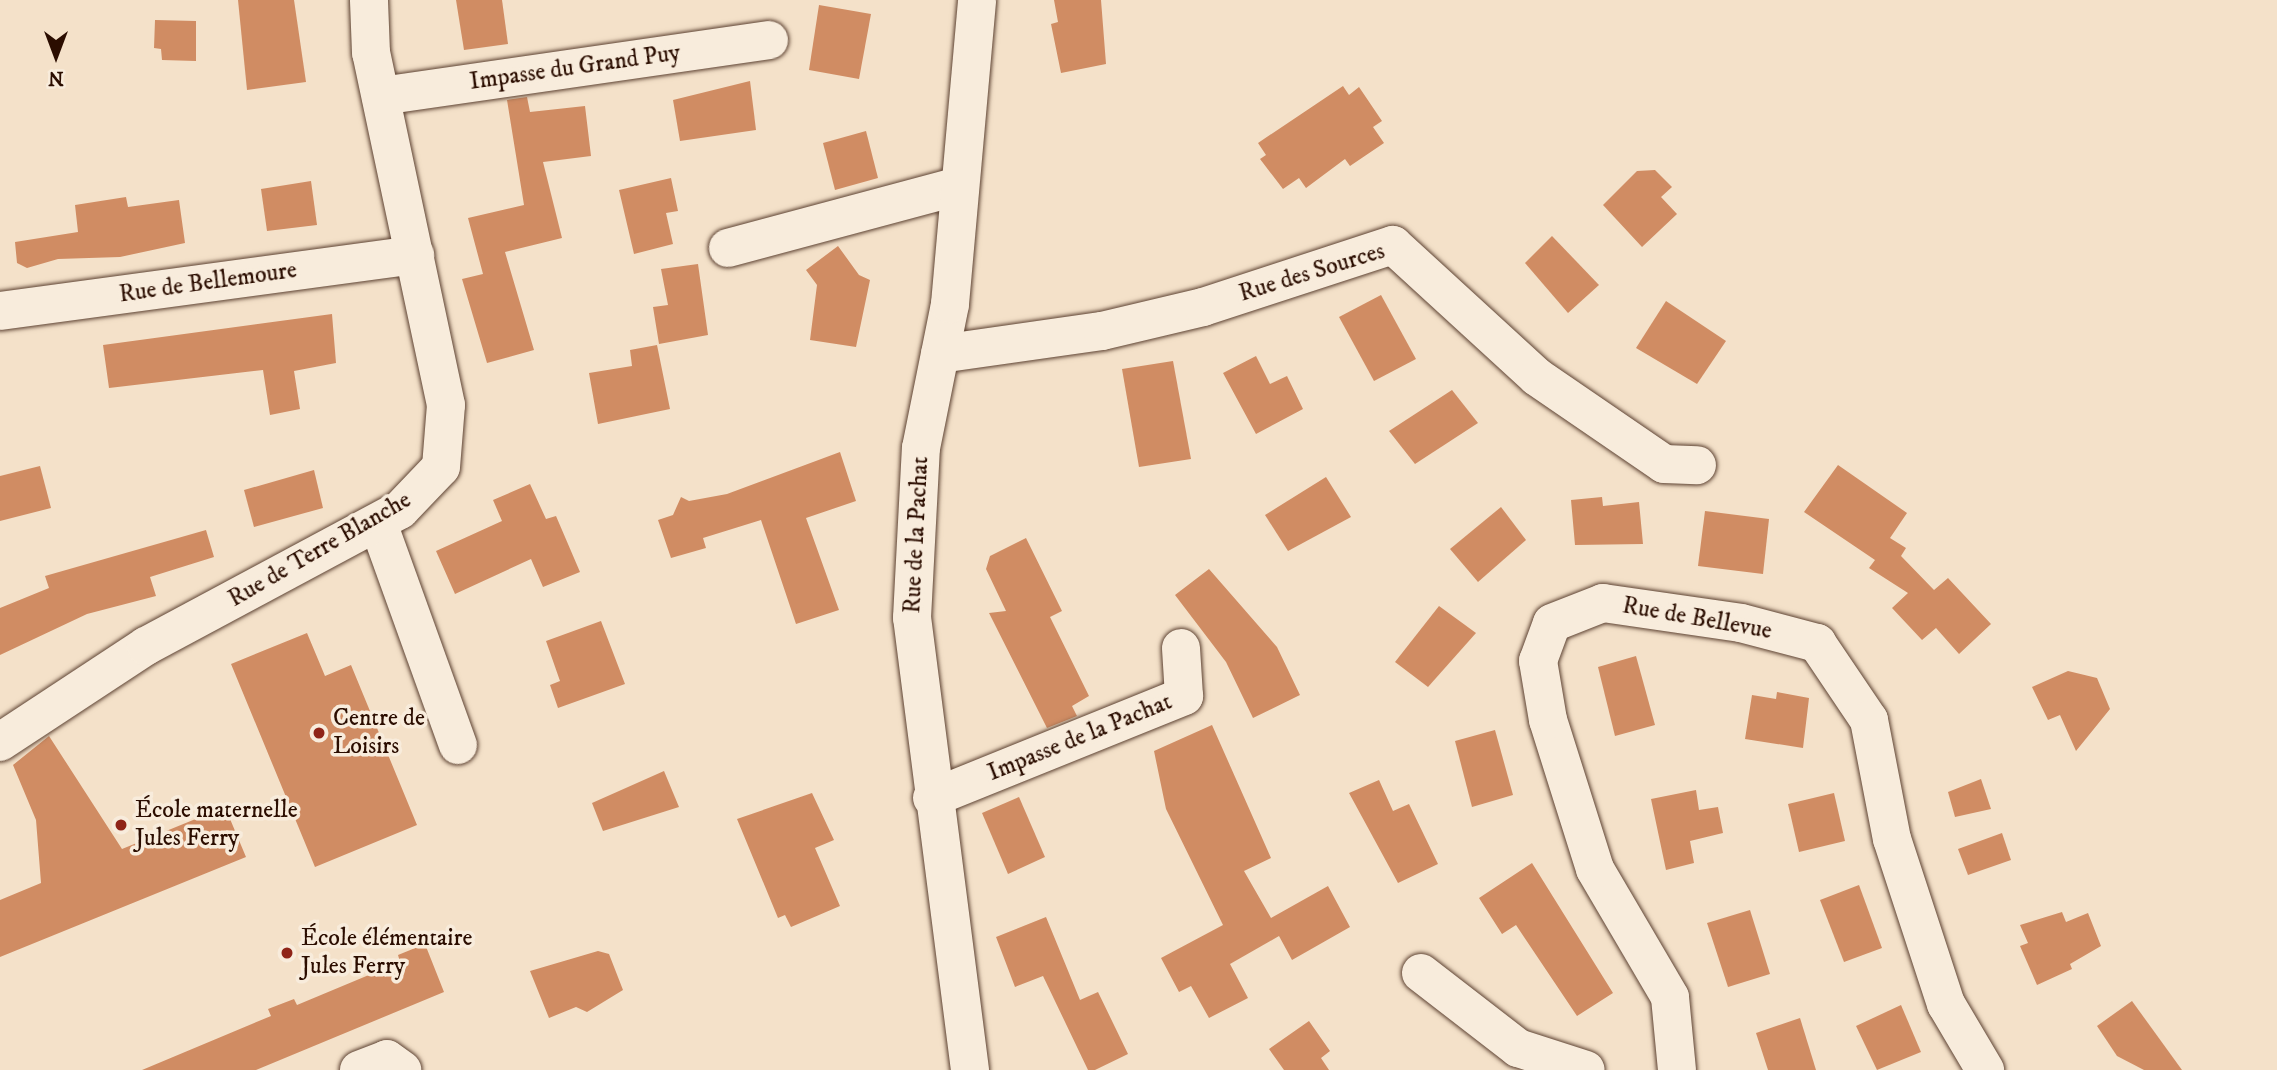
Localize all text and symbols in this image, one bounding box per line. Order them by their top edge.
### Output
north arrow [21,21,91,91]
street label: Impasse du Grand Puy [468,39,682,97]
text: N [48,66,64,89]
street label: Rue des Sources [1236,237,1388,309]
street label: Rue de Bellemoure [117,256,299,310]
street label: Rue de la Pachat [899,456,935,614]
street label: Rue de Terre Blanche [224,486,416,614]
street label: Rue de Bellevue [1620,592,1774,646]
street label: Impasse de la Pachat [984,688,1176,788]
place label: Centre de Loisirs [333,705,425,761]
marker: Centre de Loisirs [311,725,327,741]
place label: École maternelle Jules Ferry [135,797,298,853]
marker: École maternelle Jules Ferry [113,817,129,833]
place label: École élémentaire Jules Ferry [301,925,472,981]
marker: École élémentaire Jules Ferry [279,945,295,961]

